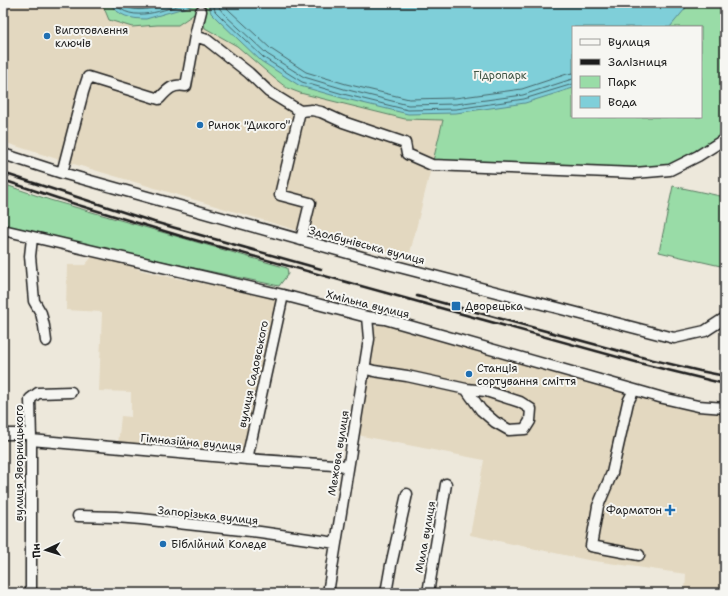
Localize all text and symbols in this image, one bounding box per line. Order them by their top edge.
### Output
place label: Виготовлення ключів [55,23,128,51]
legend [572,26,702,118]
marker: Виготовлення ключів [42,31,52,41]
text: Вулиця [608,34,650,50]
text: Залізниця [608,54,667,70]
park label: Гідропарк [473,68,527,83]
text: Парк [608,74,637,90]
text: Вода [608,94,637,110]
place label: Ринок "Дикого" [208,118,291,133]
marker: Ринок "Дикого" [195,120,205,130]
street label: Здолбунівська вулиця [307,223,426,268]
street label: Хмільна вулиця [325,287,411,322]
place label: Дворецька [465,299,523,314]
marker: Дворецька [450,300,462,312]
street label: вулиця Садовського [235,319,272,429]
place label: Станція сортування сміття [477,361,576,389]
marker: Станція сортування сміття [464,369,474,379]
street label: вулиця Яворницького [12,404,27,521]
street label: Межова вулиця [324,409,353,497]
street label: Гімназійна вулиця [140,431,242,454]
street label: Мила вулиця [412,500,439,574]
street label: Запорізька вулиця [157,503,259,528]
place label: Фарматон [606,503,662,518]
marker: Фарматон [665,505,675,515]
north arrow [26,530,66,570]
place label: Біблійний Коледе [171,537,267,552]
marker: Біблійний Коледе [158,539,168,549]
text: Пн [29,543,45,558]

